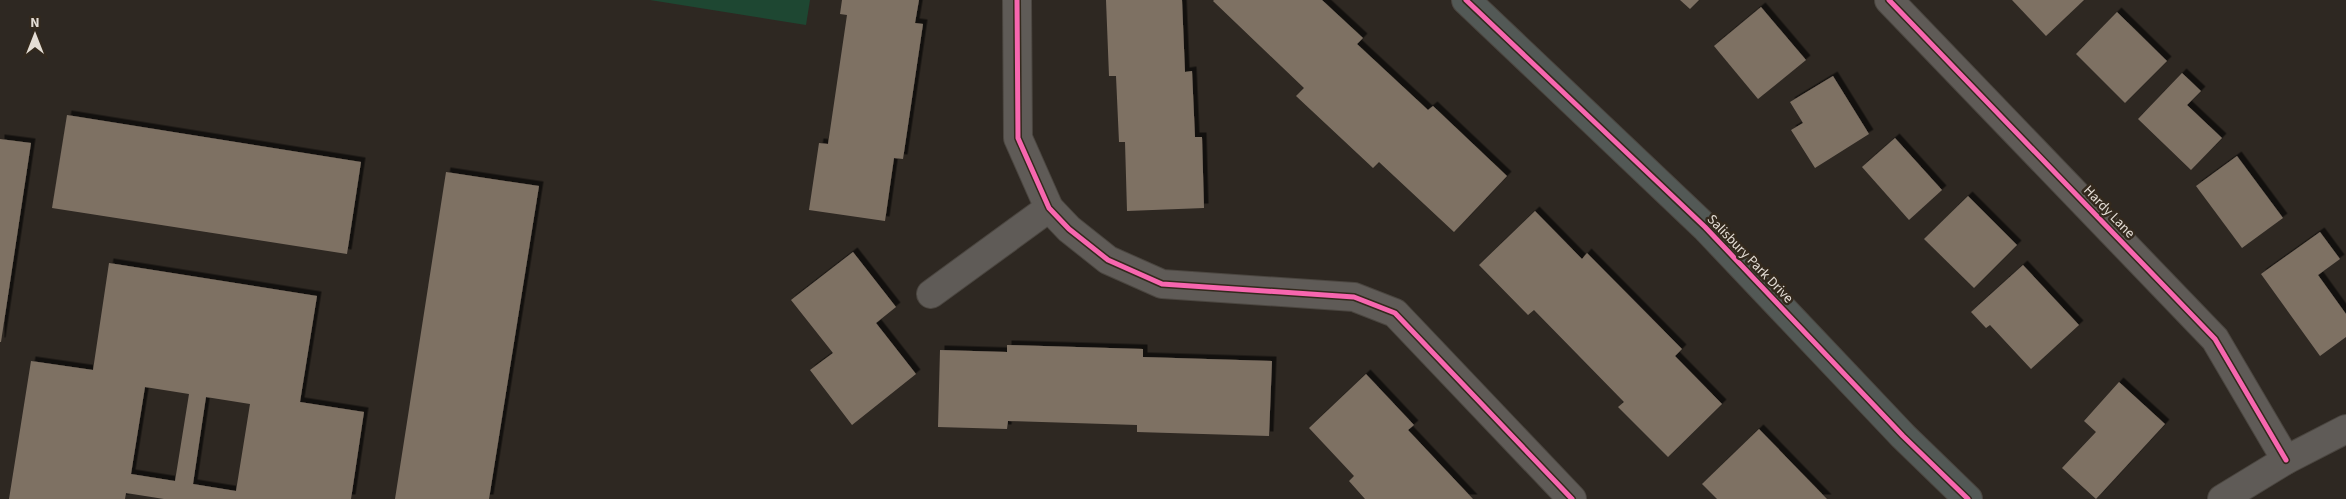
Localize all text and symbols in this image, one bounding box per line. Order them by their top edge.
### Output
north arrow [10,10,60,60]
text: N [30,13,40,33]
street label: Hardy Lane [2079,181,2139,243]
street label: Salisbury Park Drive [1702,210,1798,308]

